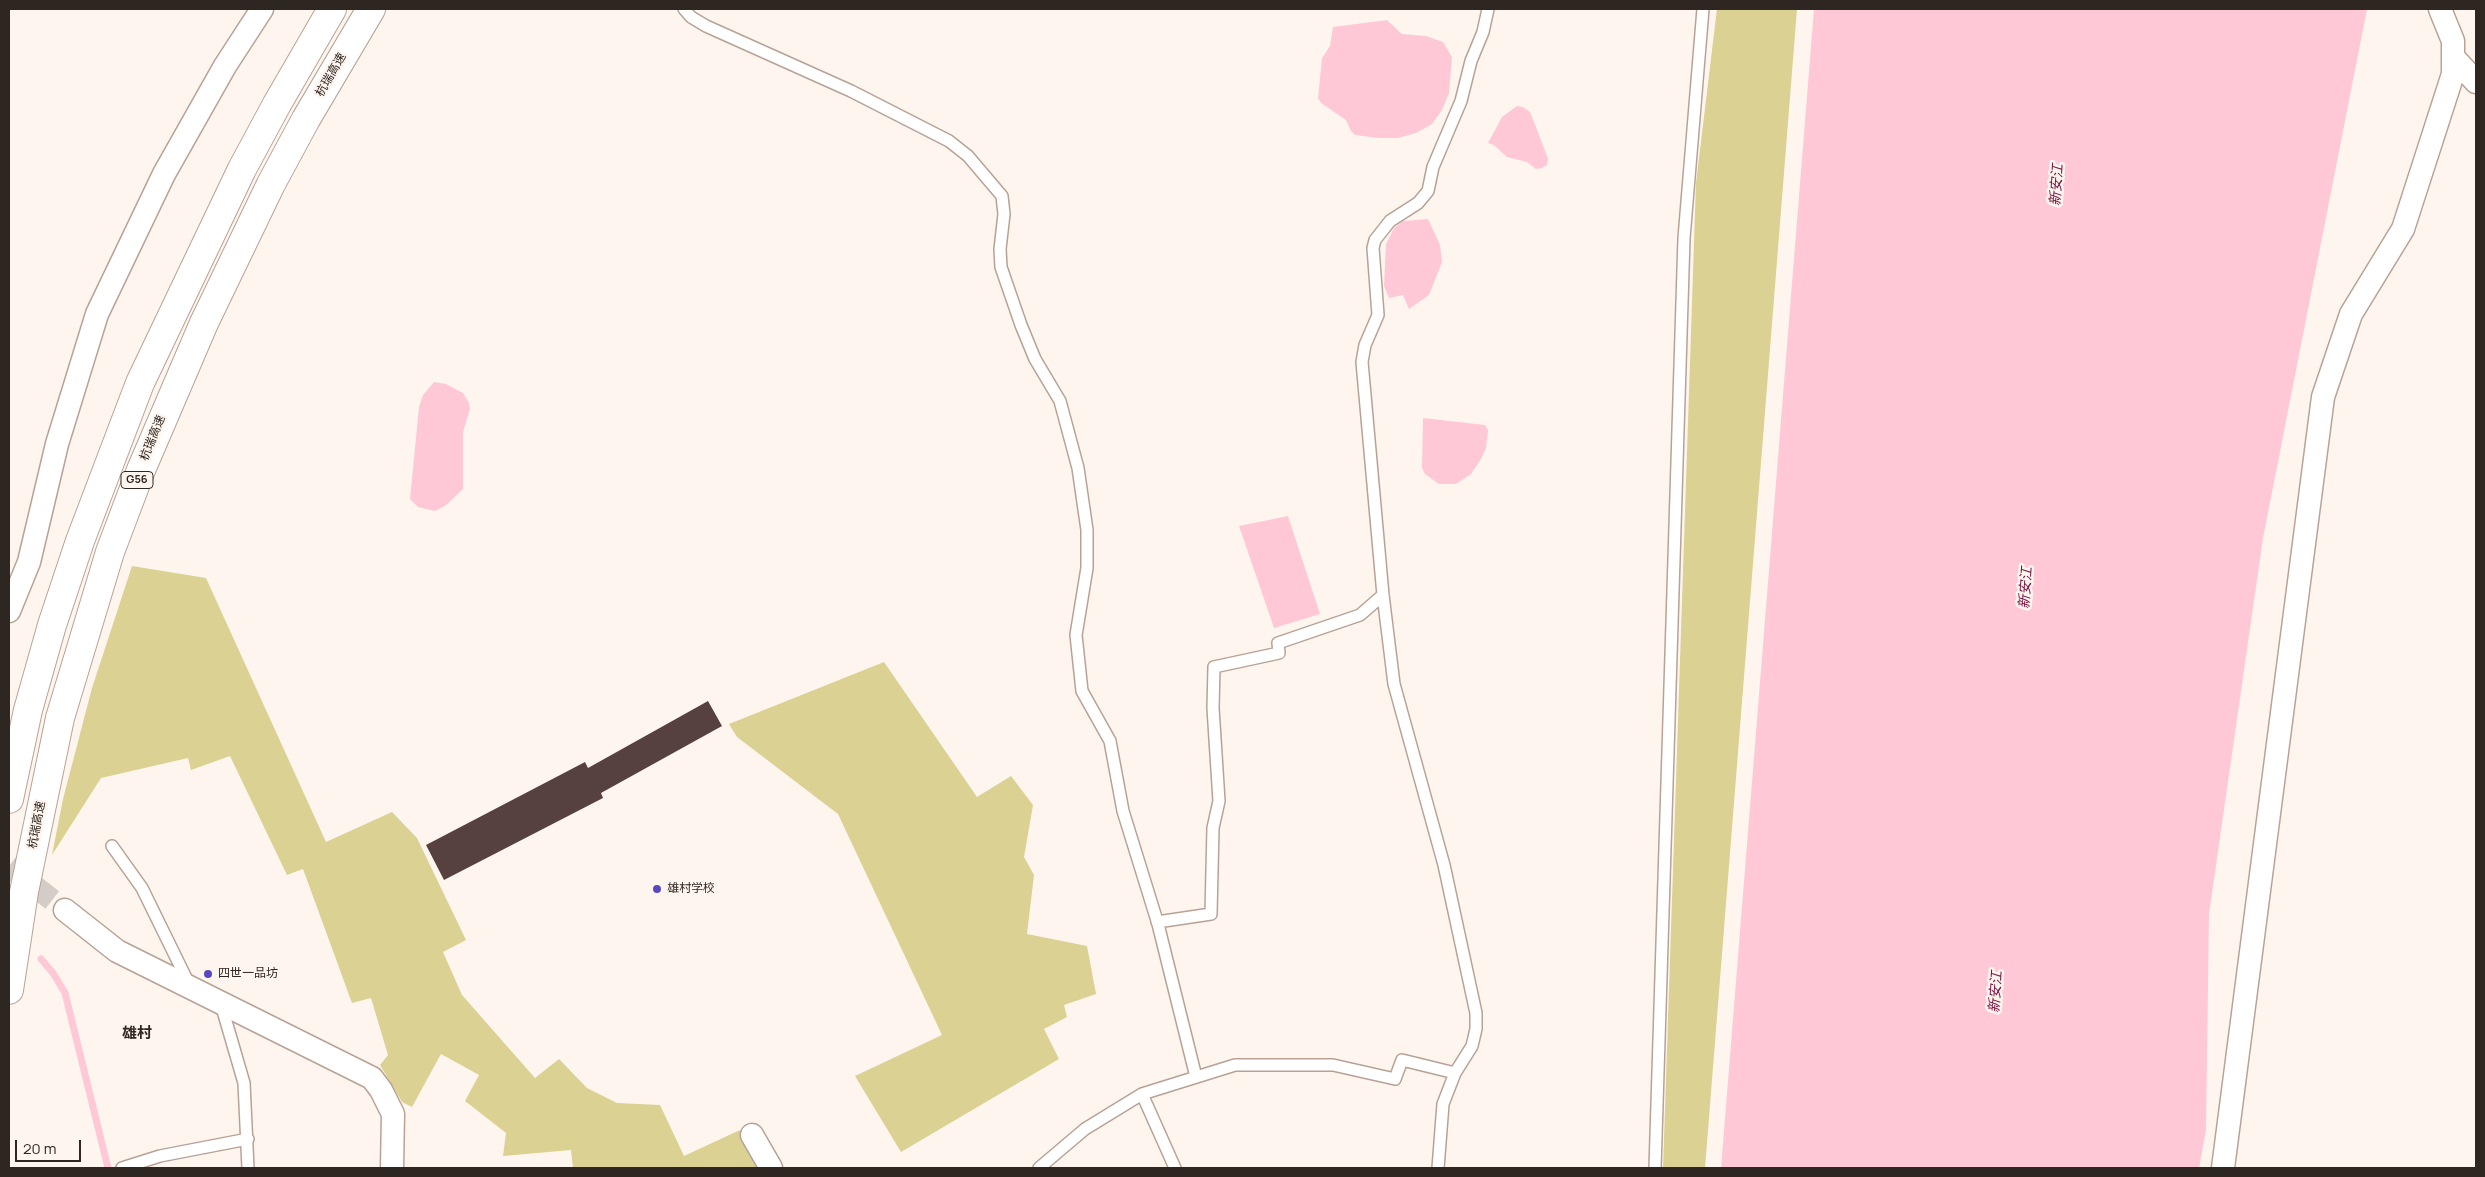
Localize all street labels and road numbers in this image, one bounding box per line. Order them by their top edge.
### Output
street label: 杭瑞高速 [313,51,349,99]
street label: 杭瑞高速 [137,413,169,463]
road number: G56 [121,472,153,488]
street label: 杭瑞高速 [25,800,49,850]

